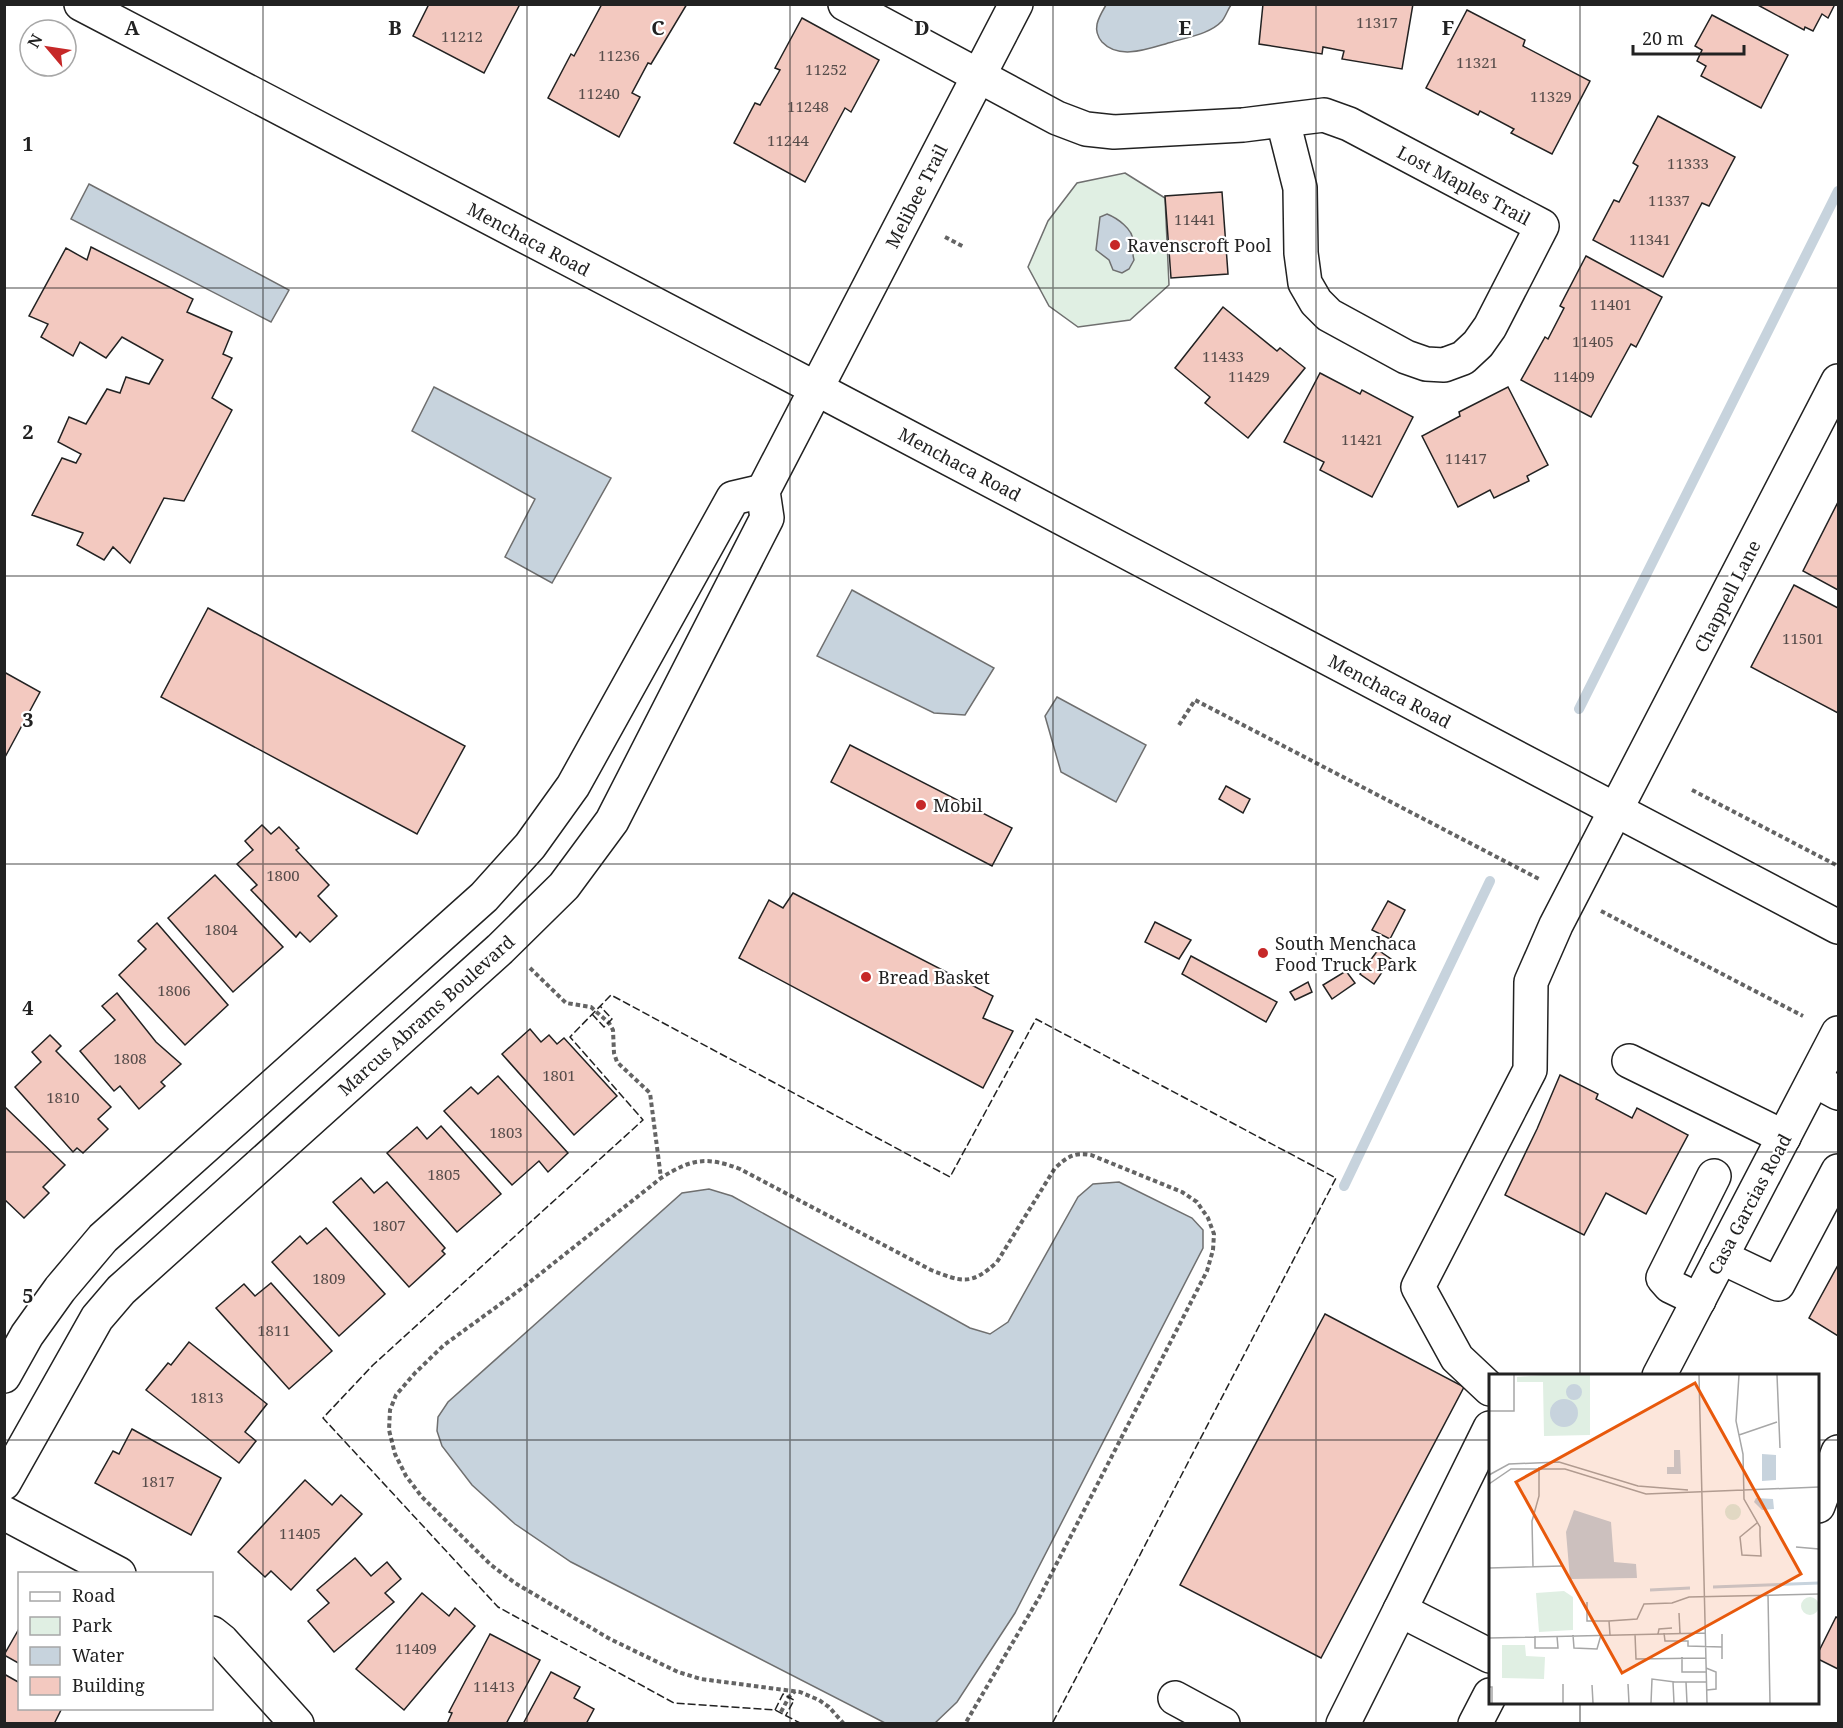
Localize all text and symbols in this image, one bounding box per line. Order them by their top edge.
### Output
house number: 11317 [1356,12,1398,32]
text: A [124,14,140,41]
text: B [388,14,402,41]
text: C [651,14,665,41]
text: D [914,14,930,41]
text: E [1178,14,1192,41]
text: F [1442,14,1454,41]
north arrow [18,18,78,78]
scale bar [1633,18,1744,56]
house number: 11212 [441,26,483,46]
text: 20 m [1642,26,1684,50]
text: N [22,30,48,52]
house number: 11236 [598,45,640,65]
house number: 11321 [1456,52,1498,72]
house number: 11252 [805,59,847,79]
house number: 11240 [578,83,620,103]
house number: 11329 [1530,86,1572,106]
house number: 11248 [787,96,829,116]
text: 1 [22,130,34,157]
house number: 11244 [767,130,810,150]
street label: Melibee Trail [880,140,953,252]
street label: Lost Maples Trail [1393,140,1535,230]
house number: 11333 [1667,153,1709,173]
house number: 11337 [1648,190,1690,210]
street label: Menchaca Road [464,197,594,281]
house number: 11441 [1174,209,1216,229]
house number: 11341 [1629,229,1671,249]
place label: Ravenscroft Pool [1127,233,1272,257]
marker: Ravenscroft Pool [1108,238,1122,252]
house number: 11401 [1590,294,1632,314]
house number: 11405 [1572,331,1614,351]
house number: 11433 [1202,346,1244,366]
house number: 11429 [1228,366,1270,386]
house number: 11409 [1553,366,1595,386]
text: 2 [22,418,34,445]
street label: Menchaca Road [895,422,1025,506]
house number: 11421 [1341,429,1383,449]
house number: 11417 [1445,448,1487,468]
street label: Chappell Lane [1688,536,1766,656]
house number: 11501 [1782,628,1824,648]
street label: Menchaca Road [1325,649,1455,733]
text: 3 [22,706,34,733]
place label: Mobil [933,793,983,817]
marker: Mobil [914,798,928,812]
house number: 1800 [266,865,300,885]
house number: 1804 [204,919,238,939]
street label: Marcus Abrams Boulevard [333,929,519,1101]
place label: South Menchaca Food Truck Park [1275,931,1417,976]
marker: South Menchaca Food Truck Park [1256,946,1270,960]
place label: Bread Basket [878,965,990,989]
marker: Bread Basket [859,970,873,984]
house number: 1806 [157,980,191,1000]
text: 4 [22,994,34,1021]
house number: 1808 [113,1048,147,1068]
house number: 1801 [542,1065,576,1085]
house number: 1810 [46,1087,80,1107]
house number: 1803 [489,1122,523,1142]
street label: Casa Garcias Road [1702,1129,1796,1279]
house number: 1805 [427,1164,461,1184]
house number: 1807 [372,1215,406,1235]
house number: 1809 [312,1268,346,1288]
text: 5 [22,1282,34,1309]
house number: 1811 [257,1320,291,1340]
inset map [1489,1374,1819,1704]
house number: 1813 [190,1387,224,1407]
house number: 1817 [141,1471,175,1491]
house number: 11405 [279,1523,321,1543]
legend [18,1572,213,1710]
text: Road [72,1583,115,1607]
text: Park [72,1613,112,1637]
house number: 11409 [395,1638,437,1658]
text: Water [72,1643,125,1667]
text: Building [72,1673,145,1697]
house number: 11413 [473,1676,515,1696]

